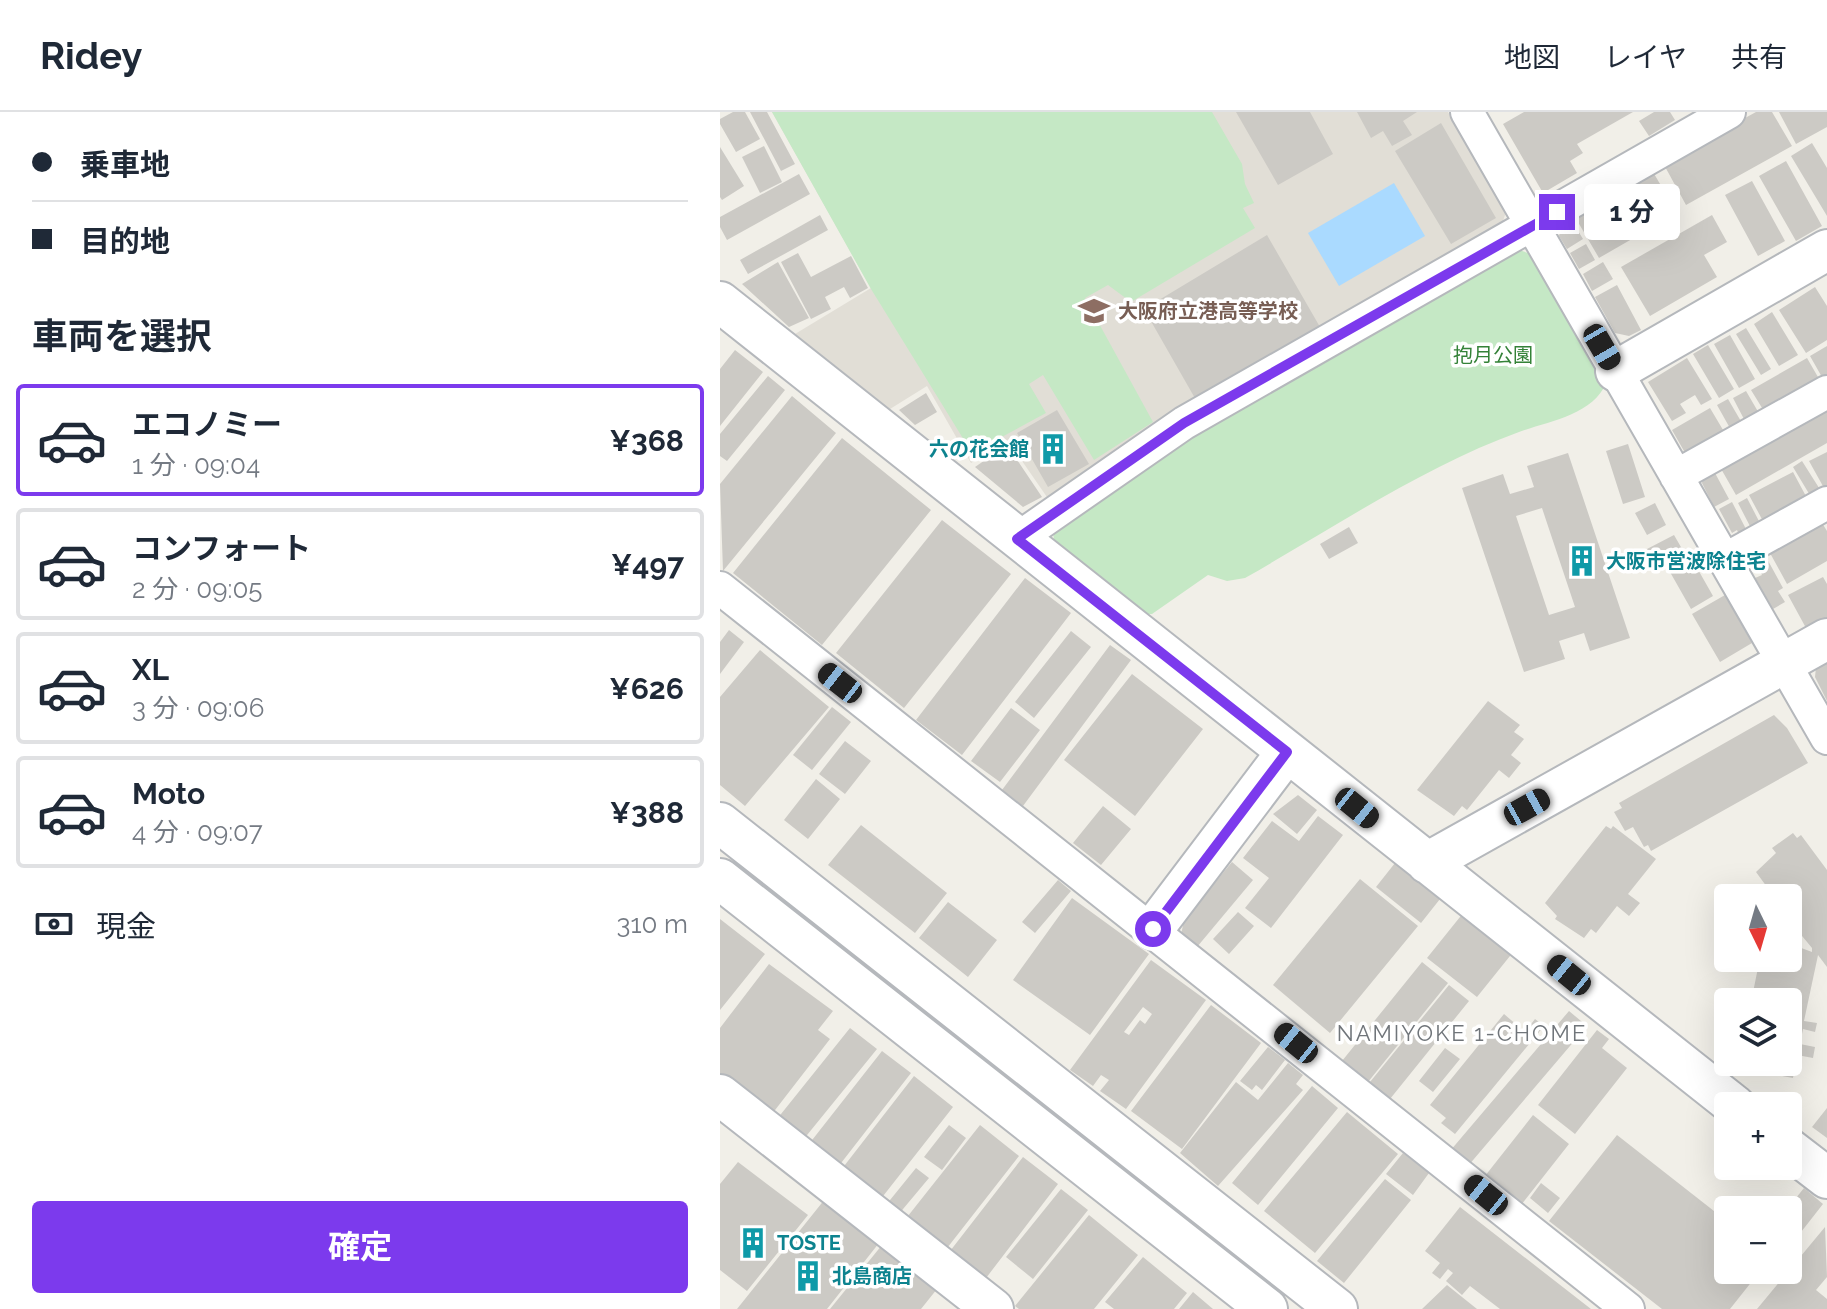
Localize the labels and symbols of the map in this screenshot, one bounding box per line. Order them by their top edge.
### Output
callout: 1 分 [1585,184,1681,240]
route end [1539,194,1575,230]
school or university icon: 大阪府立港高等学校 [1077,294,1111,328]
place label: 大阪府立港高等学校 [1118,299,1298,323]
car [1580,320,1624,374]
park label: 抱月公園 [1453,343,1533,367]
building icon: 六の花会館 [1036,432,1070,466]
place label: 六の花会館 [929,437,1029,461]
building icon: 大阪市営波除住宅 [1565,544,1599,578]
place label: 大阪市営波除住宅 [1606,549,1766,573]
car [814,659,866,707]
car [1331,784,1383,832]
car [1500,785,1554,829]
north arrow [1714,884,1802,972]
route start [1135,911,1171,947]
car [1543,951,1595,999]
car [1270,1019,1322,1067]
district label: NAMIYOKE 1-CHOME [1337,1020,1587,1046]
car [1460,1171,1512,1219]
building icon: TOSTE [736,1226,770,1260]
place label: TOSTE [777,1231,841,1255]
building icon: 北島商店 [791,1259,825,1293]
place label: 北島商店 [832,1264,912,1288]

